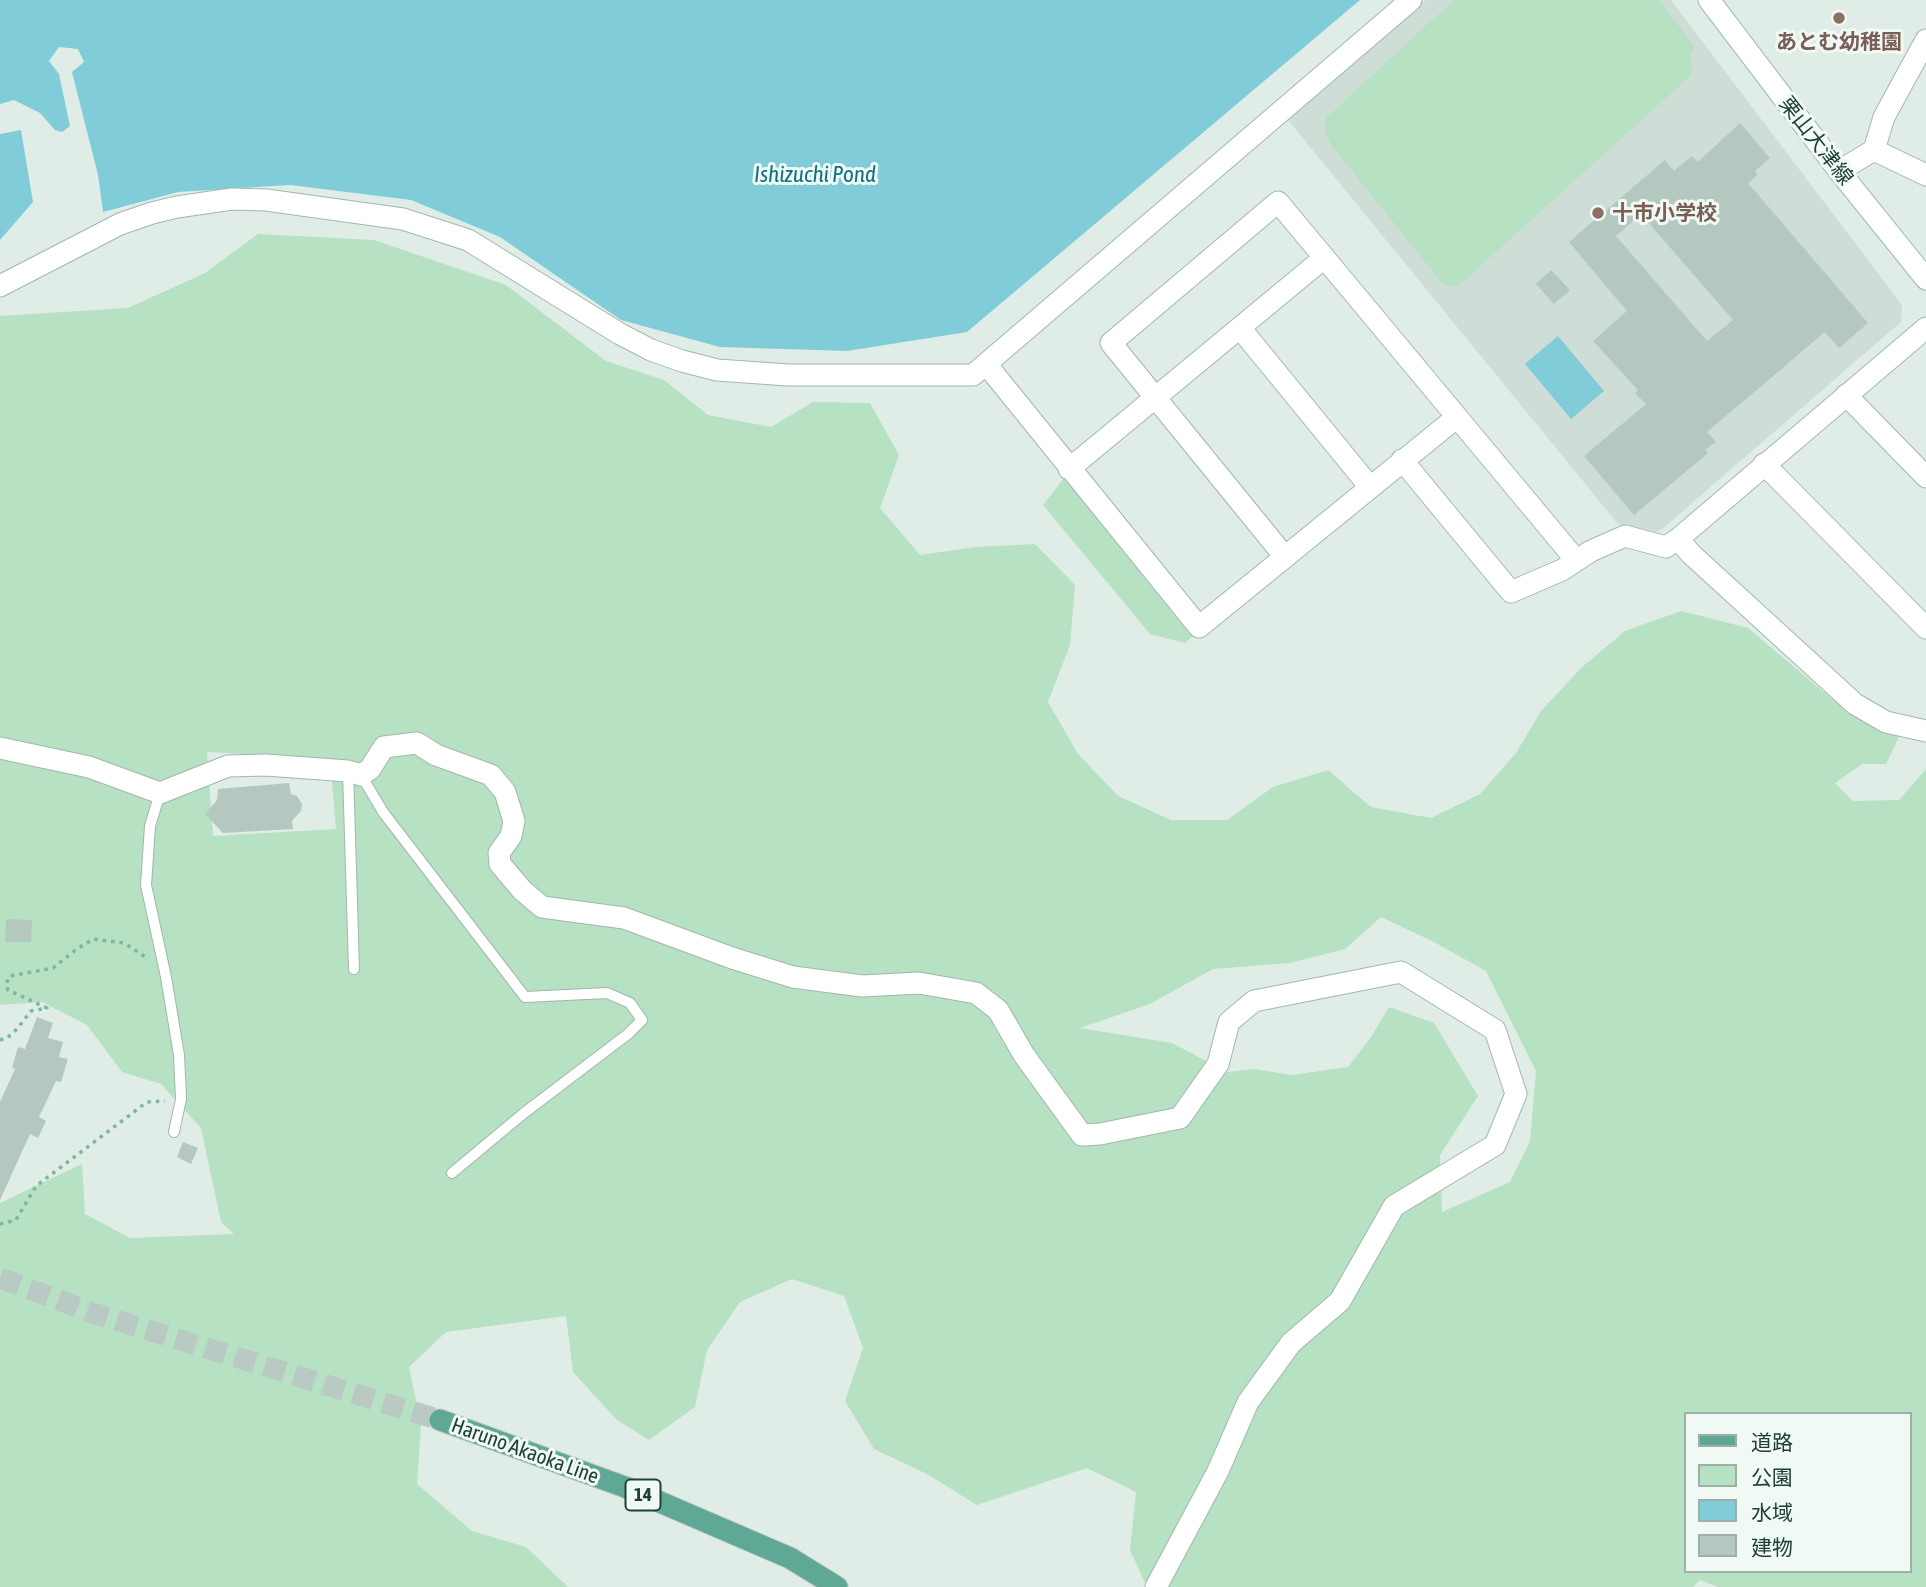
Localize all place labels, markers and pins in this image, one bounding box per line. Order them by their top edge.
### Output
marker: あとむ幼稚園 [1831,10,1847,26]
place label: あとむ幼稚園 [1776,29,1902,55]
place label: 十市小学校 [1612,200,1717,226]
marker: 十市小学校 [1590,205,1606,221]

